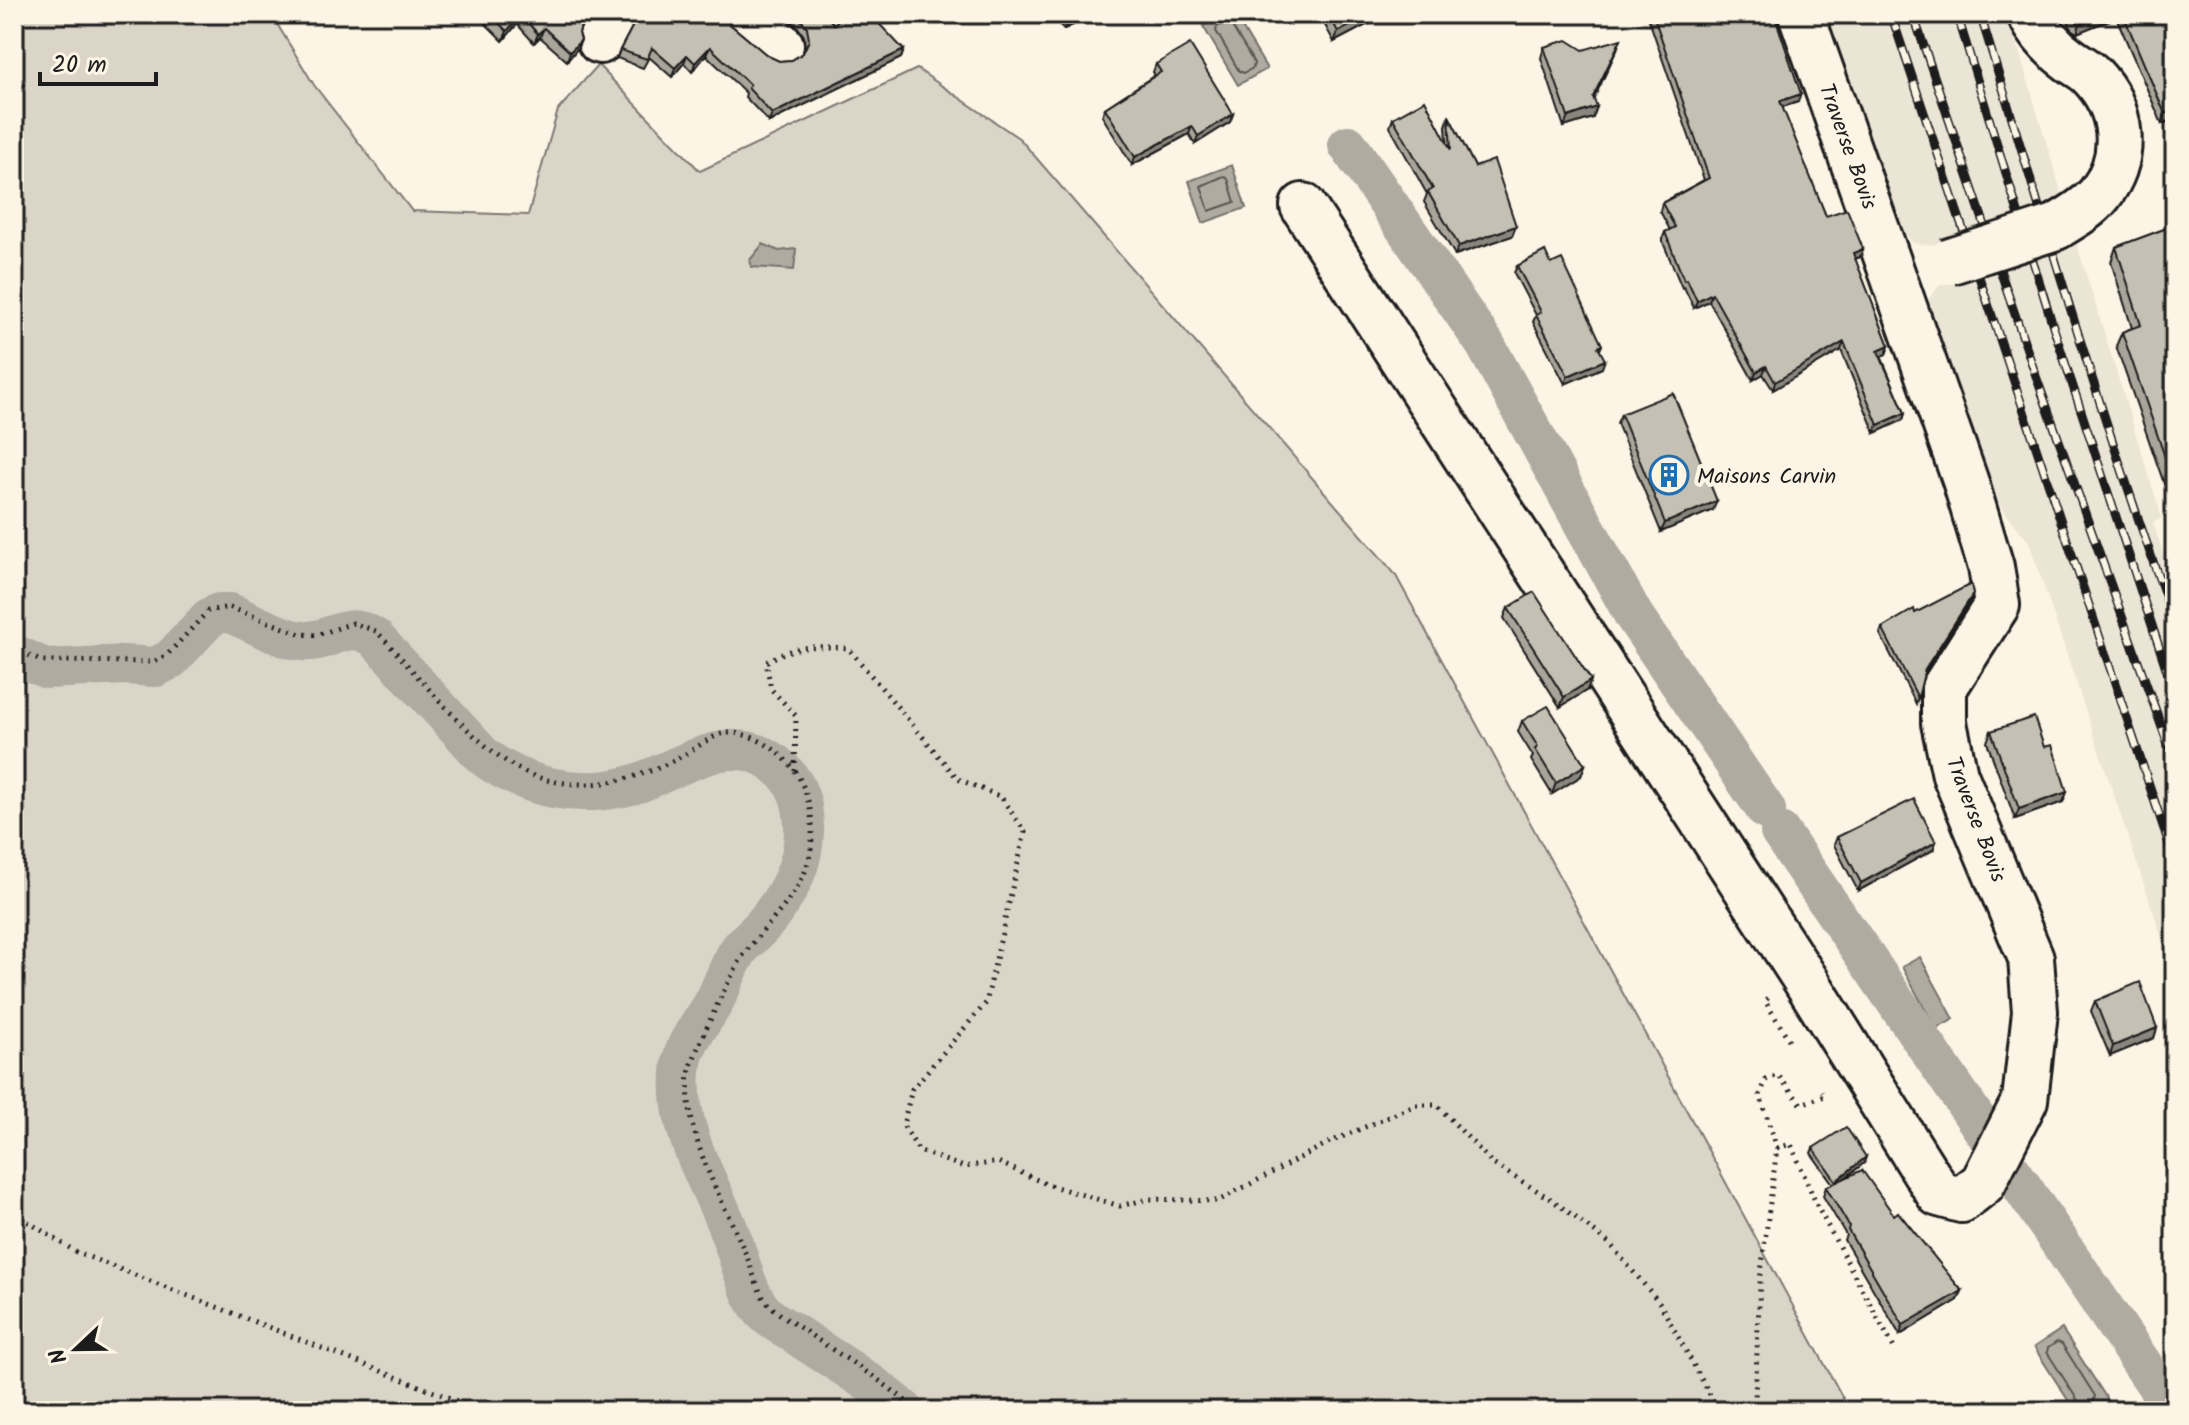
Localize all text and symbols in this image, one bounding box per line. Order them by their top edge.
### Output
scale bar [40,36,156,86]
text: 20 m [52,46,107,85]
street label: Traverse Bovis [1808,79,1886,215]
building icon: Maisons Carvin [1648,454,1690,496]
place label: Maisons Carvin [1697,460,1836,495]
street label: Traverse Bovis [1935,752,2015,888]
north arrow [36,1309,116,1389]
text: N [41,1342,79,1369]

